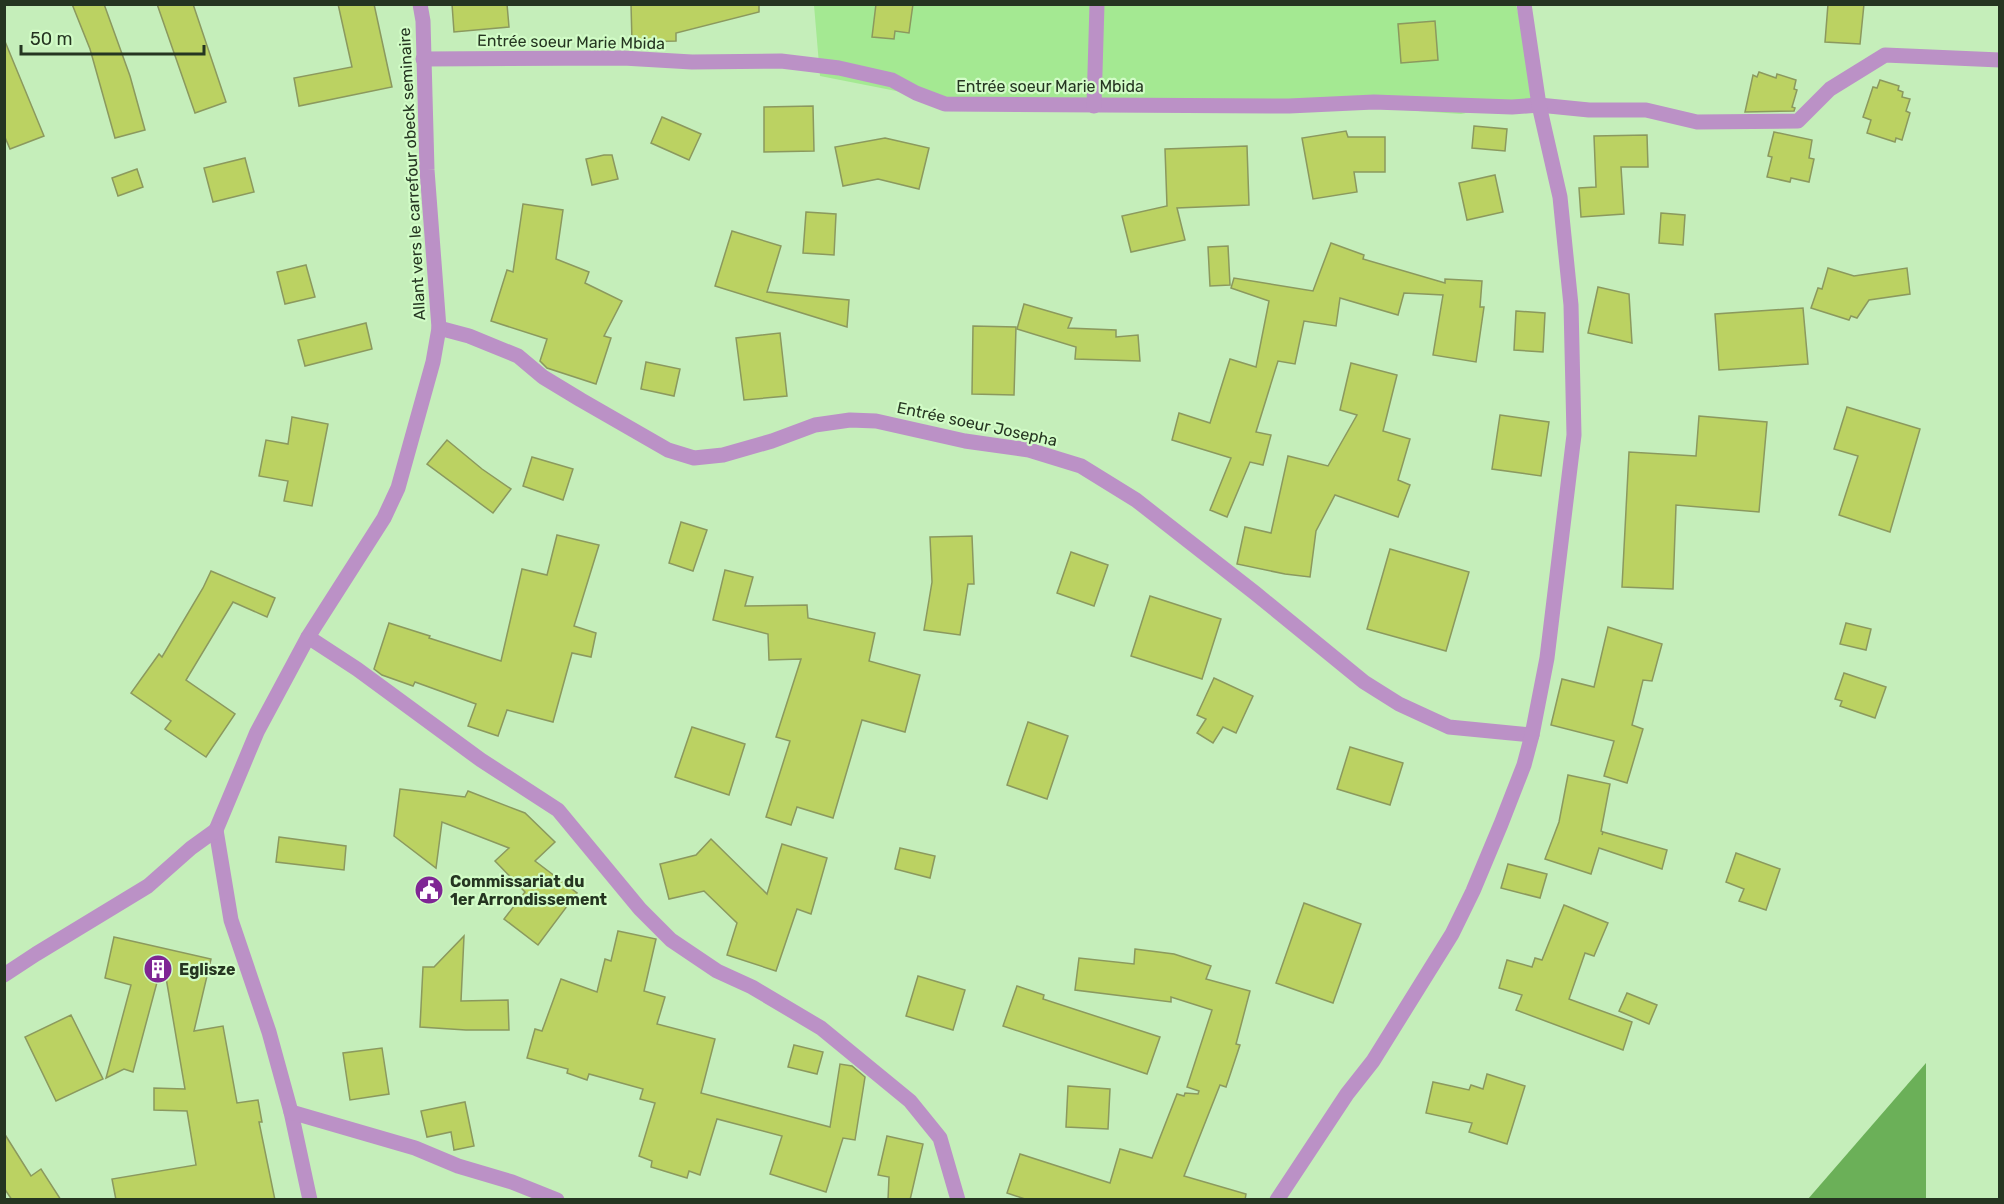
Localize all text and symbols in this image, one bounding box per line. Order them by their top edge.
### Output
scale bar [21,18,204,56]
street label: Allant vers le carrefour obeck seminaire [395,27,429,321]
text: 50 m [30,28,73,50]
street label: Entrée soeur Marie Mbida [477,31,665,53]
street label: Entrée soeur Marie Mbida [956,77,1144,96]
street label: Entrée soeur Josepha [895,398,1059,450]
place label: Commissariat du 1er Arrondissement [450,872,608,909]
public building icon: Commissariat du 1er Arrondissement [413,874,445,906]
building icon: Eglisze [142,953,174,985]
place label: Eglisze [179,960,236,979]

